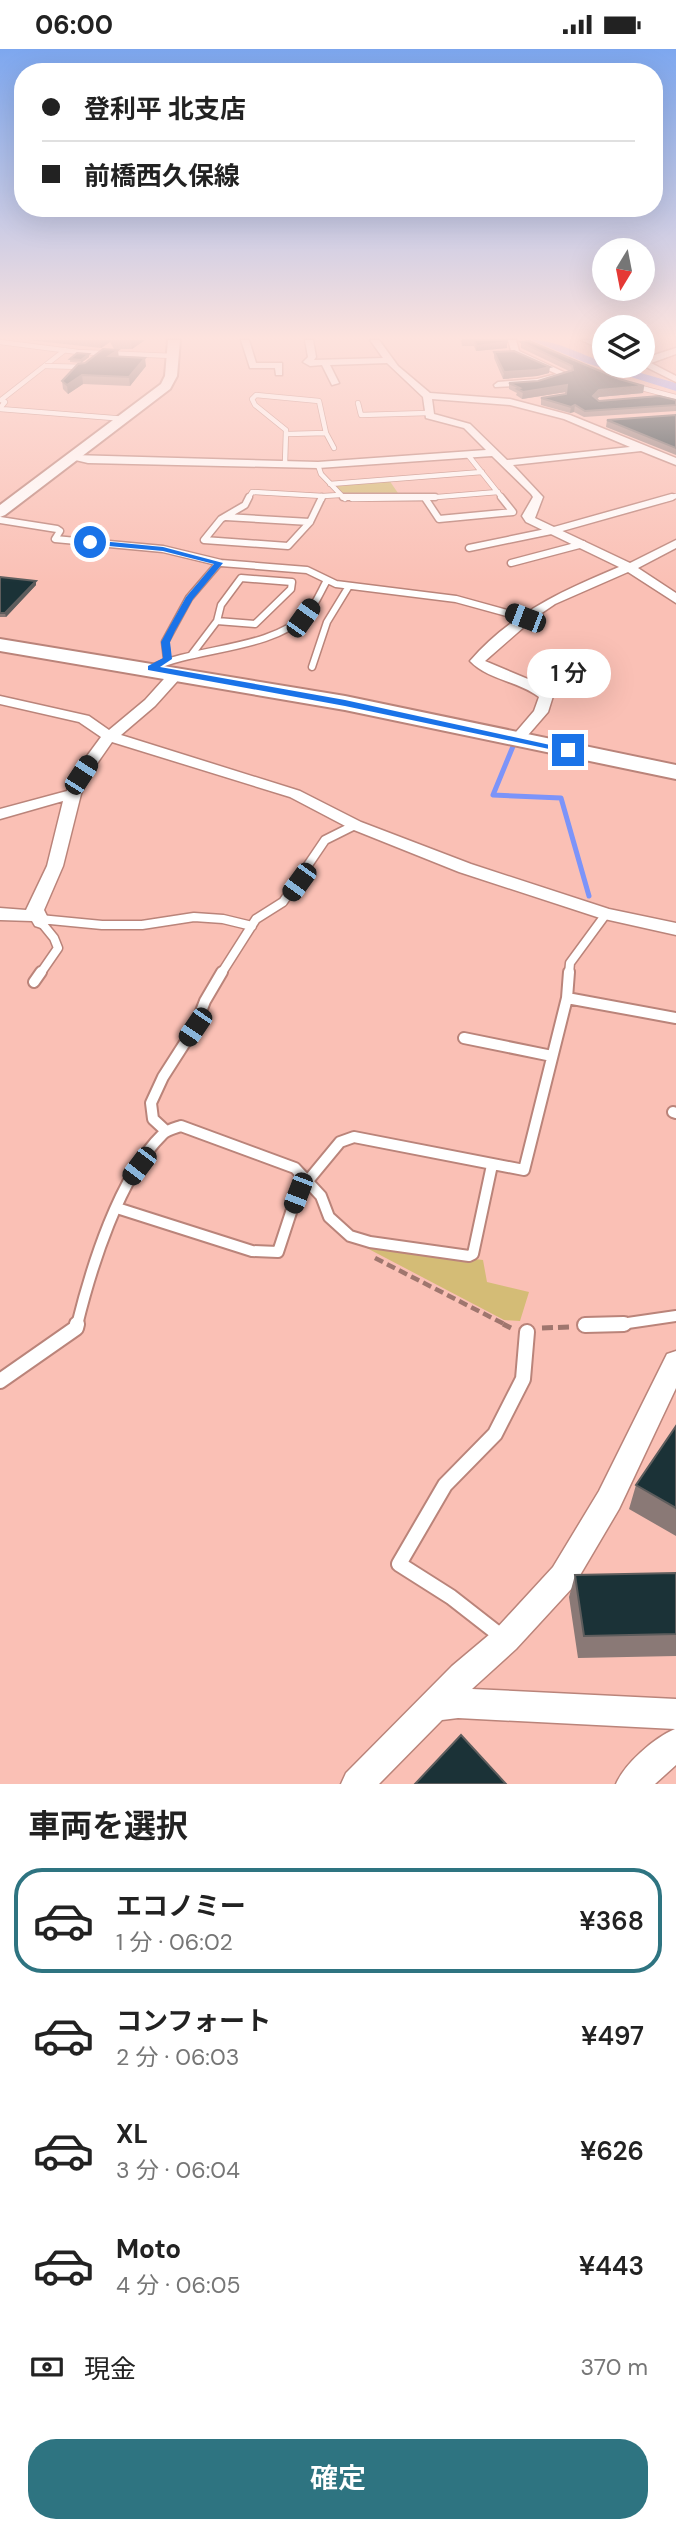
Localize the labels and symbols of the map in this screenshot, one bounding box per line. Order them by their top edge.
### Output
north arrow [592,238,654,301]
route start [74,526,106,558]
car [283,595,324,641]
car [502,601,549,635]
callout: 1 分 [526,649,610,697]
route end [552,734,584,766]
car [61,752,102,798]
car [279,859,320,905]
car [175,1004,216,1050]
car [118,1143,161,1189]
car [281,1170,316,1216]

